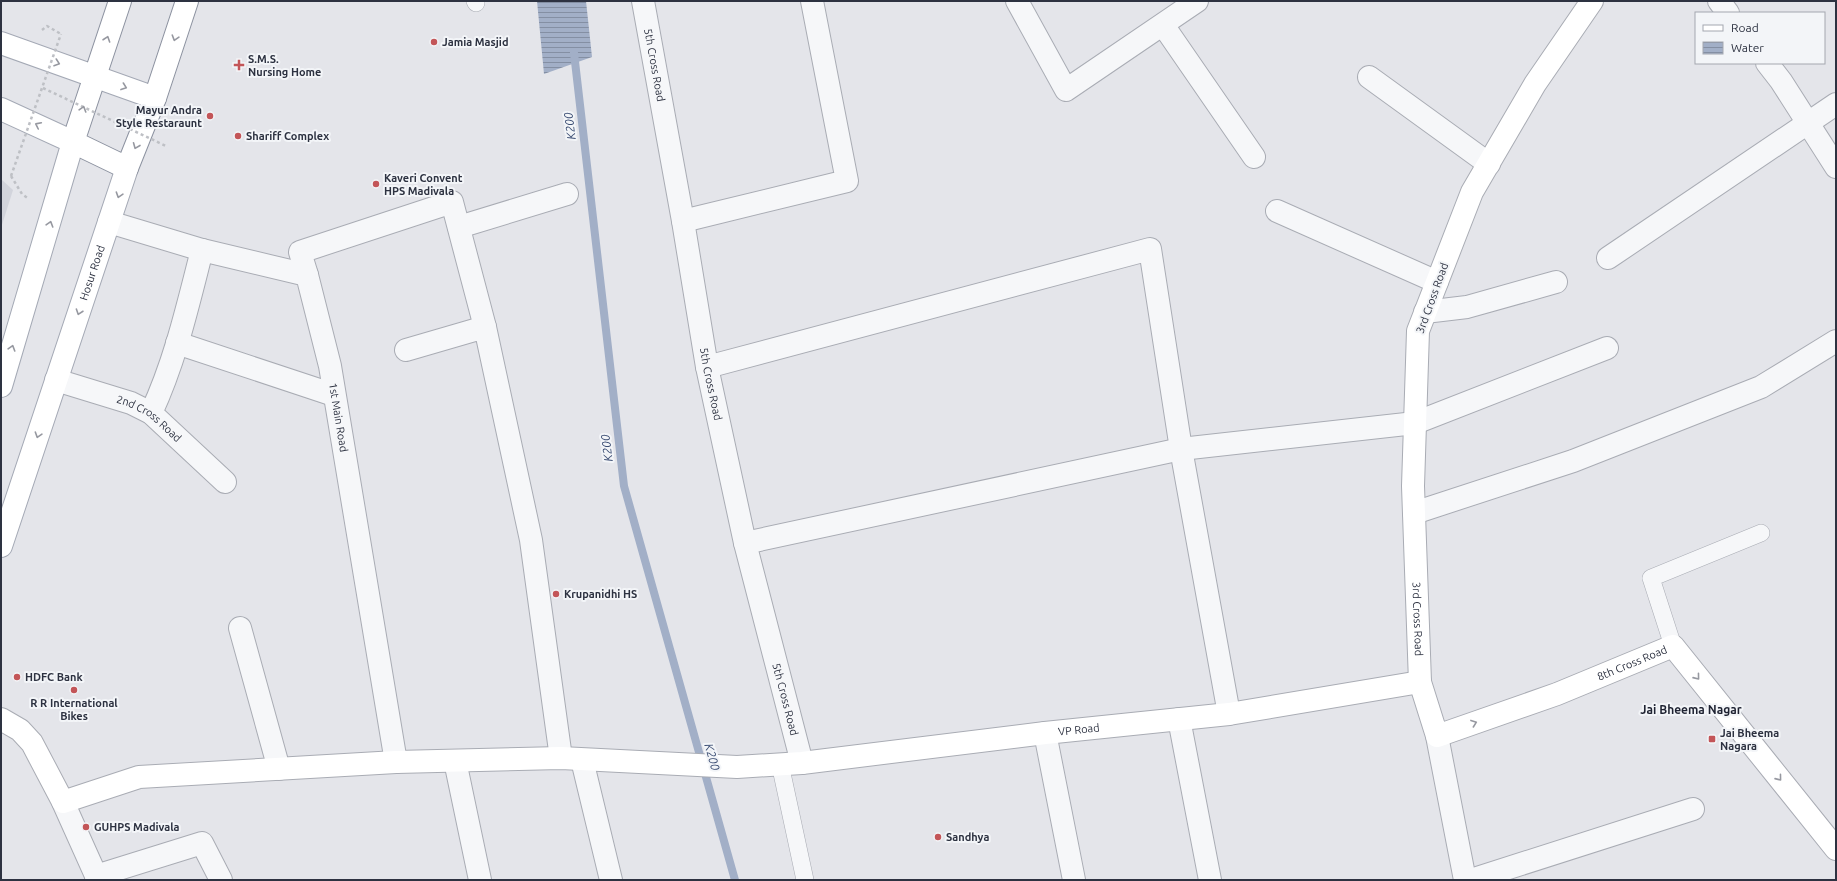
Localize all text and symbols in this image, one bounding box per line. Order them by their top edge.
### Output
legend [1695,12,1825,64]
text: Road [1731,21,1759,34]
street label: 5th Cross Road [642,27,667,103]
one-way arrow [171,35,180,42]
one-way arrow [102,36,110,43]
place label: Jamia Masjid [442,36,508,48]
marker: Jamia Masjid [429,37,439,47]
text: Water [1731,41,1764,54]
place label: S.M.S. Nursing Home [248,53,321,78]
one-way arrow [54,58,61,66]
marker: S.M.S. Nursing Home [233,59,245,71]
one-way arrow [121,82,128,91]
place label: Mayur Andra Style Restaraunt [116,104,202,129]
one-way arrow [79,106,87,113]
marker: Mayur Andra Style Restaraunt [205,111,215,121]
water label: K200 [561,111,578,141]
one-way arrow [35,122,42,130]
place label: Shariff Complex [246,130,329,142]
marker: Shariff Complex [233,131,243,141]
one-way arrow [133,142,141,150]
place label: Kaveri Convent HPS Madivala [384,172,463,197]
marker: Kaveri Convent HPS Madivala [371,179,381,189]
one-way arrow [115,192,124,199]
one-way arrow [45,220,54,227]
street label: Hosur Road [77,244,107,302]
street label: 3rd Cross Road [1414,261,1450,335]
one-way arrow [75,308,84,315]
one-way arrow [7,345,16,352]
street label: 5th Cross Road [698,347,724,422]
street label: 1st Main Road [327,382,350,453]
street label: 2nd Cross Road [115,393,184,444]
one-way arrow [34,431,43,438]
water label: K200 [598,433,615,463]
street label: 3rd Cross Road [1410,582,1425,656]
place label: Krupanidhi HS [564,588,637,600]
marker: Krupanidhi HS [551,589,561,599]
street label: 8th Cross Road [1595,643,1669,683]
street label: 5th Cross Road [770,662,801,737]
place label: HDFC Bank [25,671,83,683]
marker: HDFC Bank [12,672,22,682]
one-way arrow [1693,672,1700,679]
marker: R R International Bikes [69,685,79,695]
place label: R R International Bikes [30,697,118,722]
district label: Jai Bheema Nagar [1640,703,1742,716]
one-way arrow [1470,720,1477,728]
street label: VP Road [1058,721,1100,738]
place label: Jai Bheema Nagara [1720,727,1779,752]
marker: Jai Bheema Nagara [1707,734,1717,744]
water label: K200 [702,742,723,772]
one-way arrow [1774,773,1781,780]
place label: GUHPS Madivala [94,821,180,833]
marker: GUHPS Madivala [81,822,91,832]
place label: Sandhya [946,831,989,843]
marker: Sandhya [933,832,943,842]

